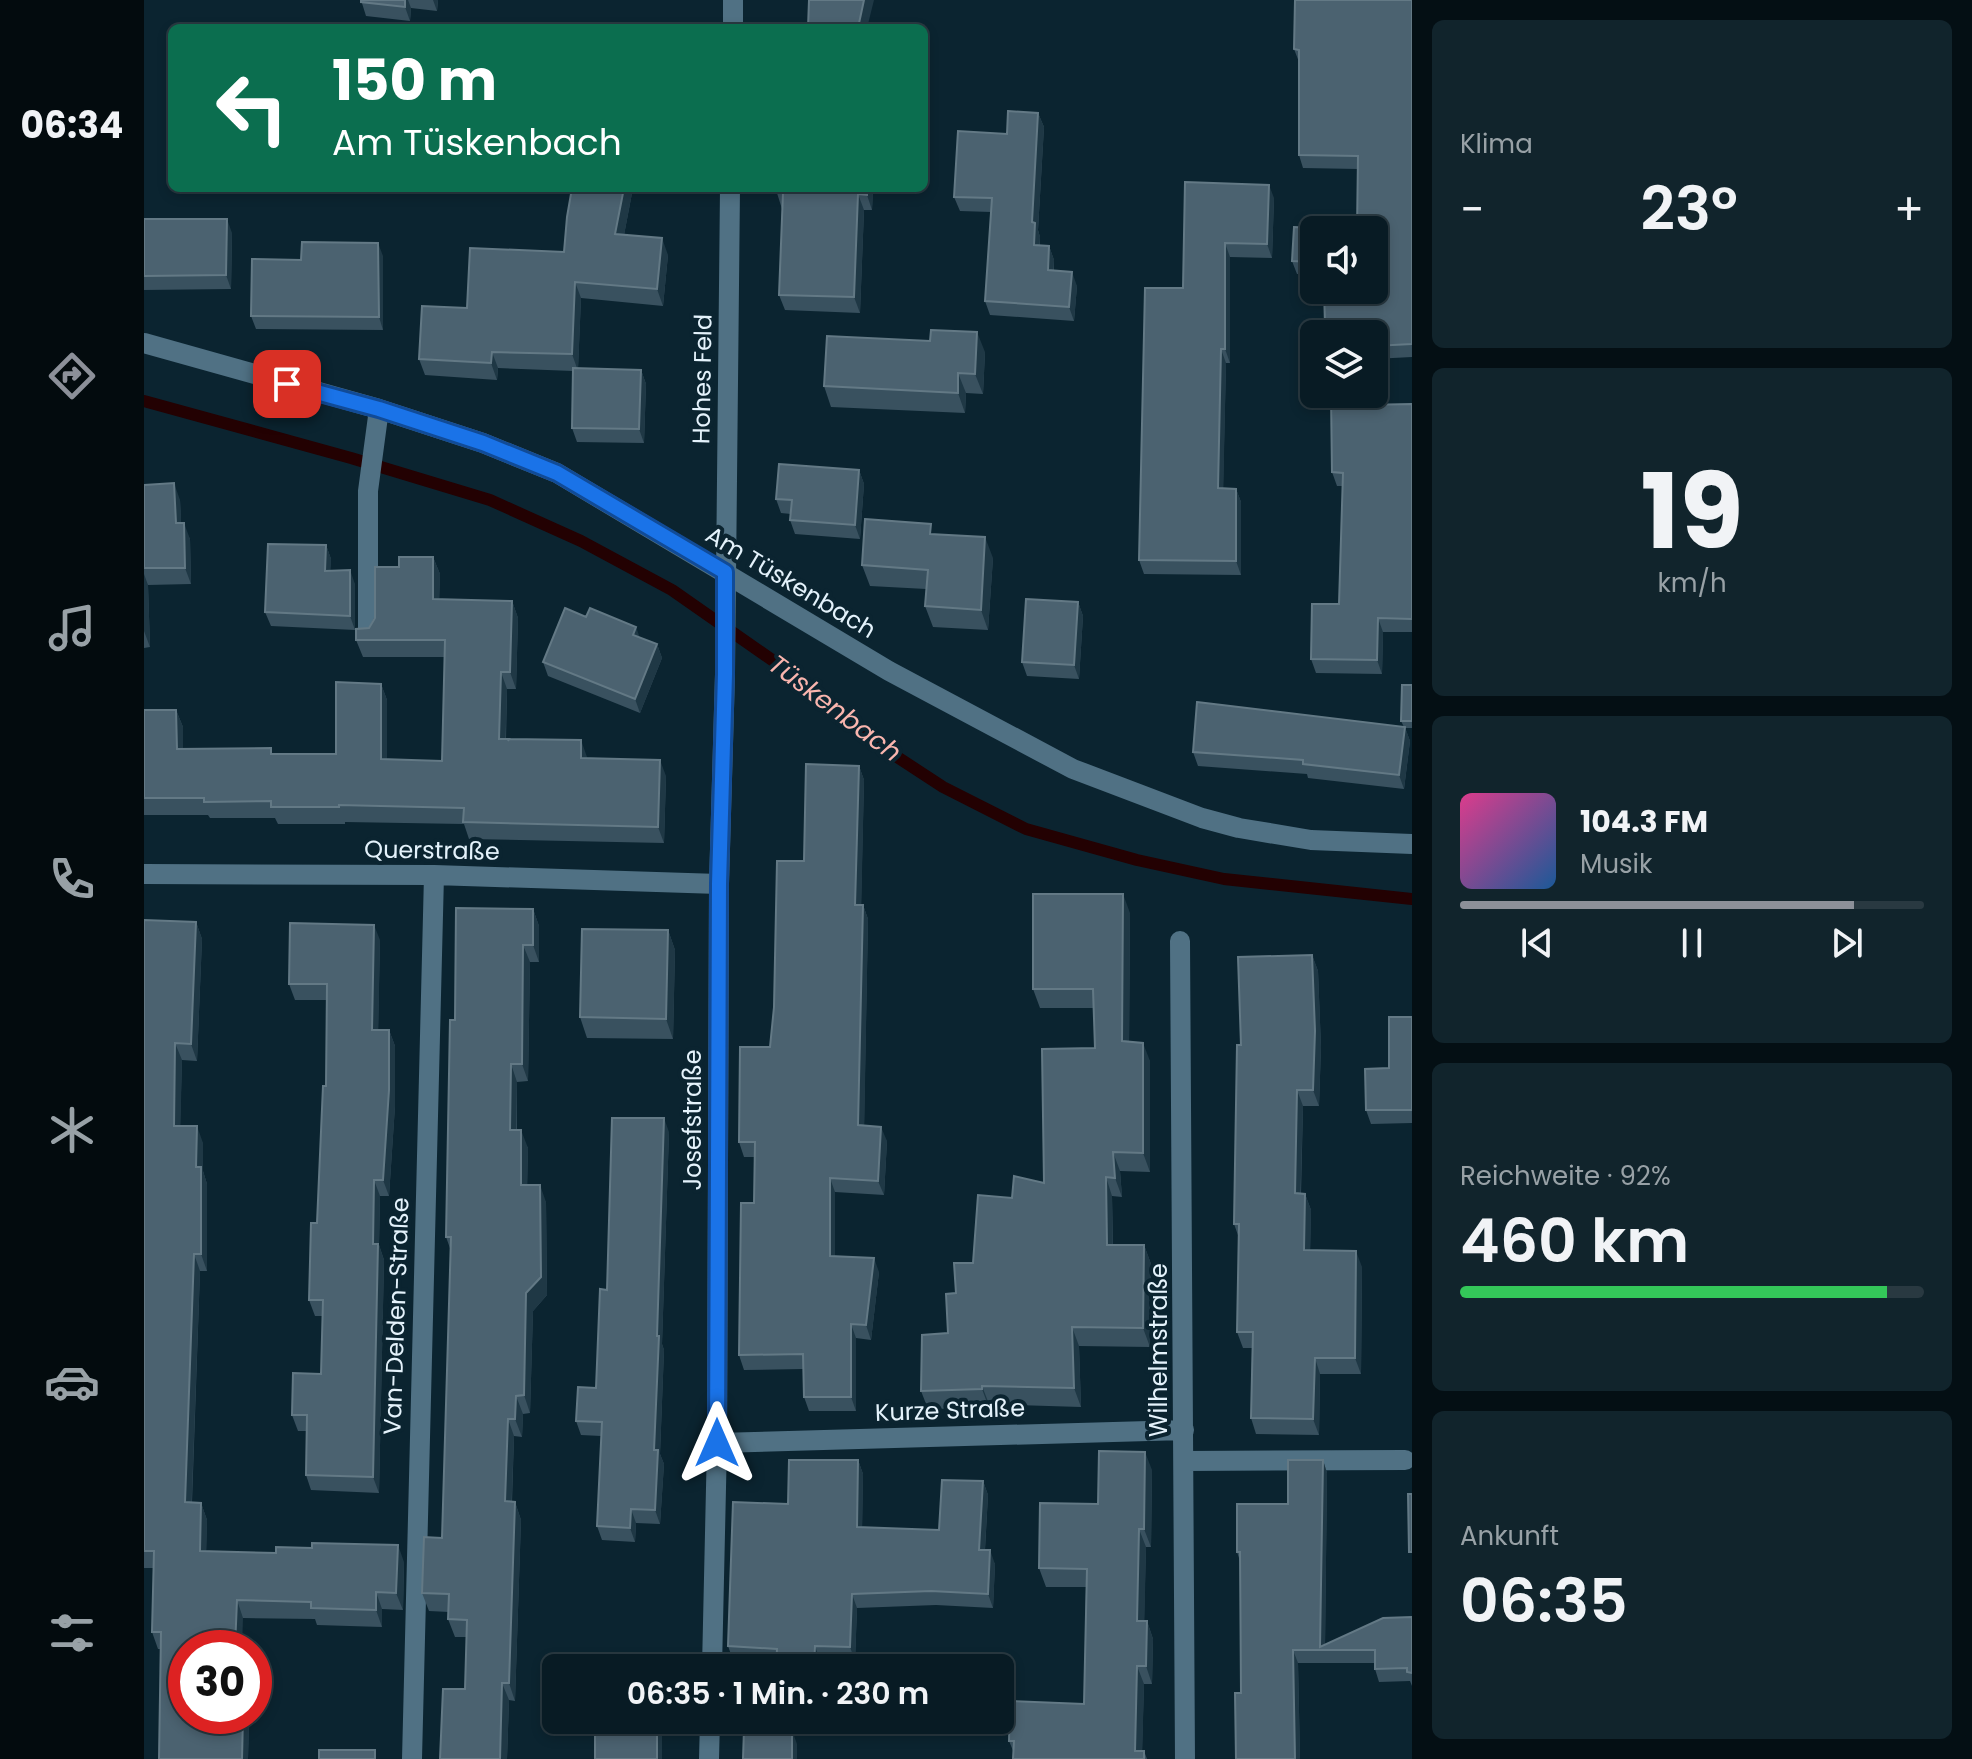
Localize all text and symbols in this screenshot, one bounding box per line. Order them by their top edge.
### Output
text: 150 m [332,41,497,120]
icon: left [200,56,304,160]
text: 06:34 [21,100,123,151]
text: Am Tüskenbach [332,117,622,168]
text: Klima [1460,126,1533,162]
text: 23° [1641,167,1738,251]
text: − [1460,179,1484,240]
text: + [1894,179,1924,240]
map controls [1300,216,1388,408]
button: sound [1300,216,1388,304]
street label: Hohes Feld [684,314,720,444]
button: layers [1300,320,1388,408]
icon: directions [44,348,100,404]
pin [253,350,321,418]
icon: arrive [265,362,309,406]
text: 19 [1640,439,1744,584]
street label: Am Tüskenbach [700,518,882,646]
text: km/h [1657,565,1727,601]
icon: music [44,600,100,656]
water label: Tüskenbach [761,646,909,770]
text: 104.3 FM [1580,800,1708,843]
street label: Querstraße [364,832,500,868]
text: Musik [1580,846,1652,882]
icon: phone [44,851,100,907]
icon: previous [1515,921,1559,965]
icon: pause [1670,921,1714,965]
icon: next [1825,921,1869,965]
street label: Josefstraße [676,1049,709,1191]
icon: climate [44,1102,100,1158]
text: Reichweite · 92% [1460,1158,1671,1194]
street label: Van-Delden-Straße [375,1197,417,1435]
text: 460 km [1460,1199,1689,1283]
street label: Wilhelmstraße [1142,1263,1175,1437]
icon: car [44,1354,100,1410]
street label: Kurze Straße [874,1391,1026,1429]
position arrow [675,1401,759,1485]
text: Ankunft [1460,1518,1559,1554]
text: 06:35 [1460,1559,1628,1643]
icon: filters [44,1605,100,1661]
speed limit sign: 30 [168,1630,272,1734]
text: 06:35 · 1 Min. · 230 m [627,1672,929,1715]

